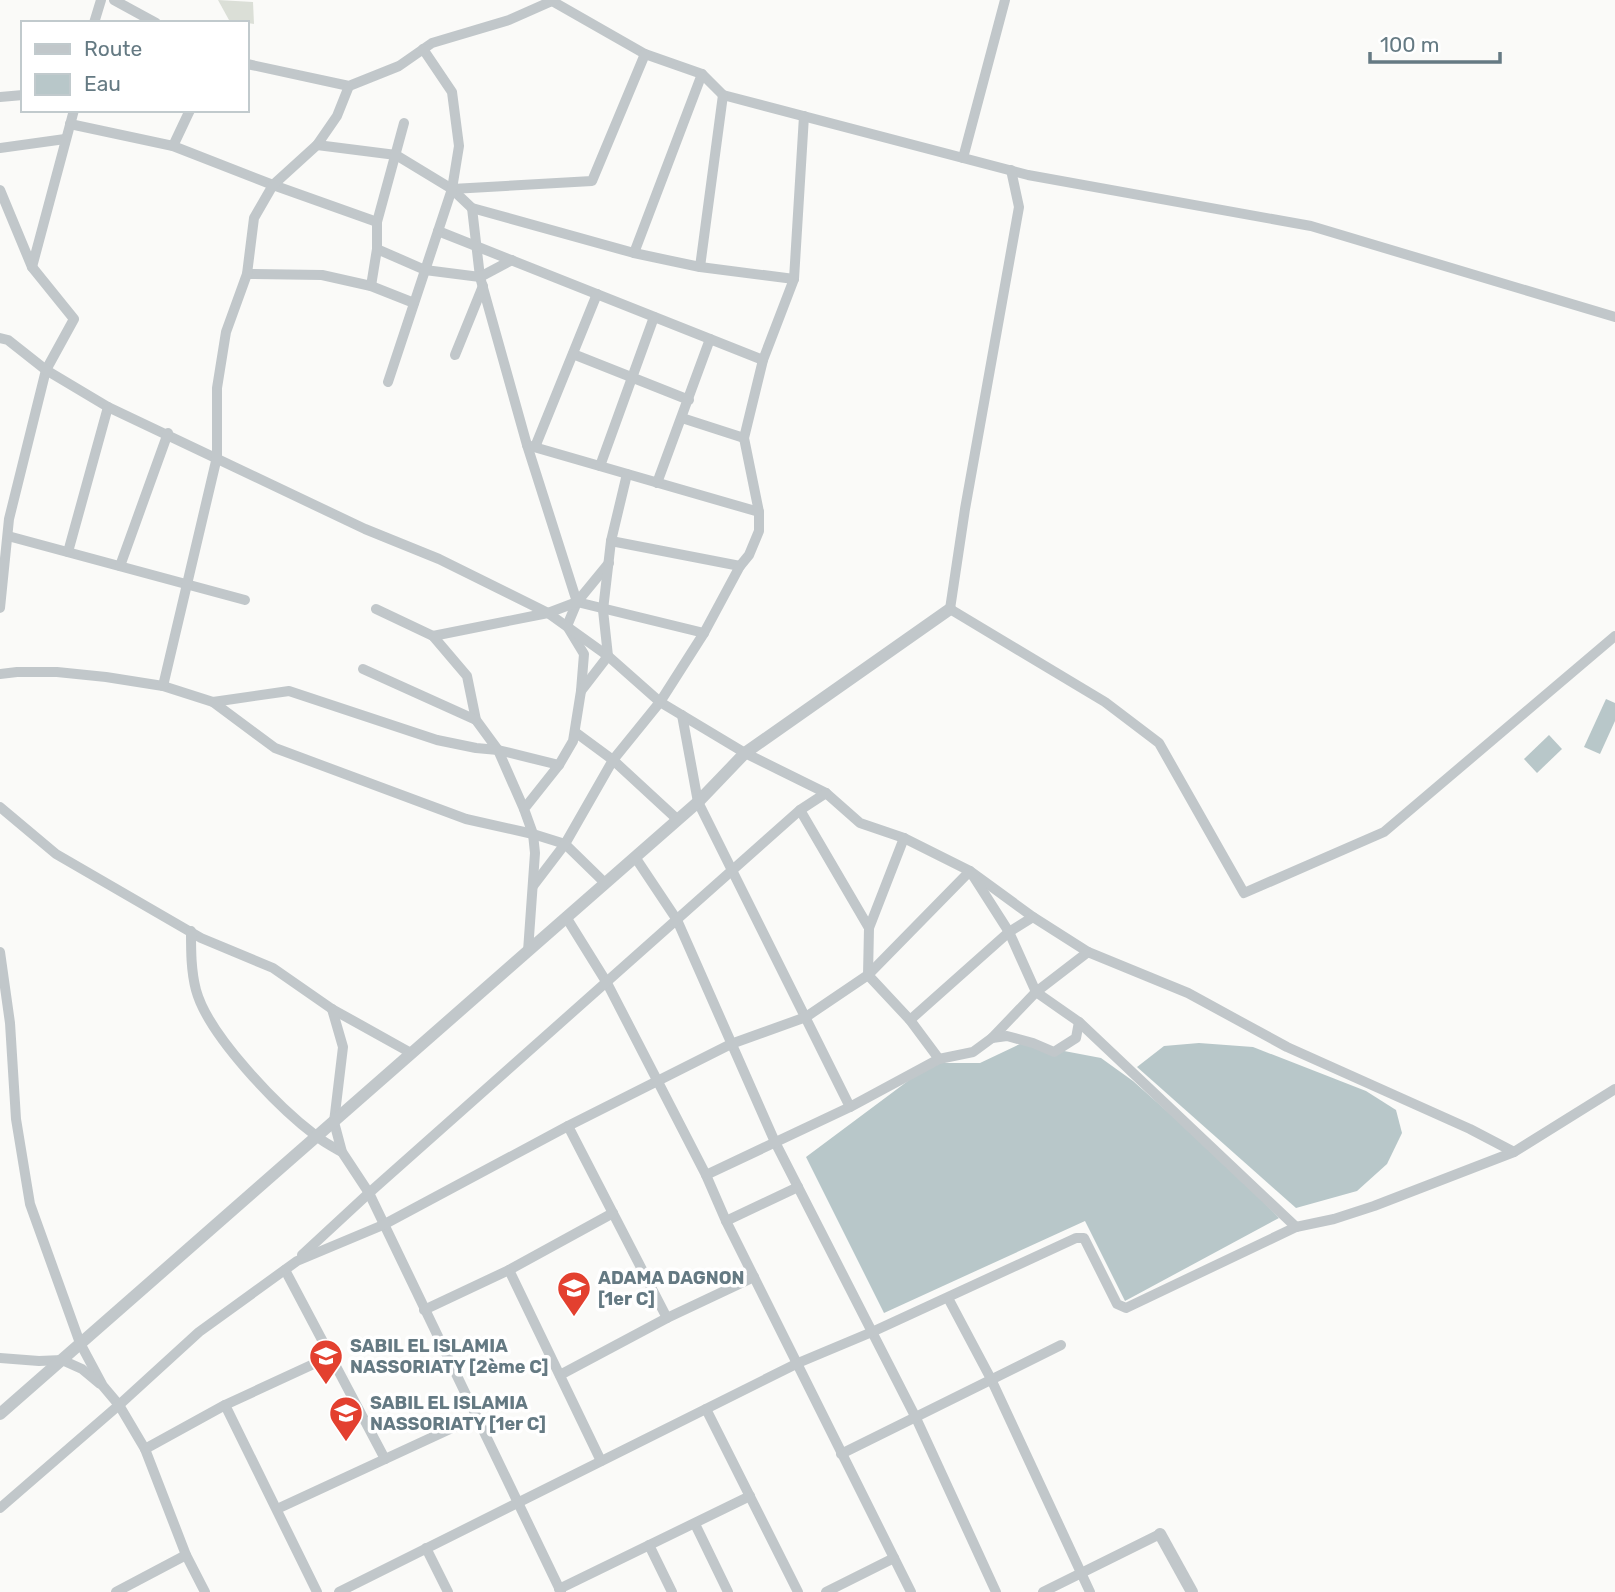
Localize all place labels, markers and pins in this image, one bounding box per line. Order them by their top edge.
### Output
place label: ADAMA DAGNON [1er C] [598,1267,744,1310]
school or university icon: ADAMA DAGNON [1er C] [555,1269,593,1318]
place label: SABIL EL ISLAMIA NASSORIATY [2ème C] [350,1335,549,1378]
school or university icon: SABIL EL ISLAMIA NASSORIATY [2ème C] [307,1337,345,1386]
place label: SABIL EL ISLAMIA NASSORIATY [1er C] [370,1392,546,1435]
school or university icon: SABIL EL ISLAMIA NASSORIATY [1er C] [327,1394,365,1443]

